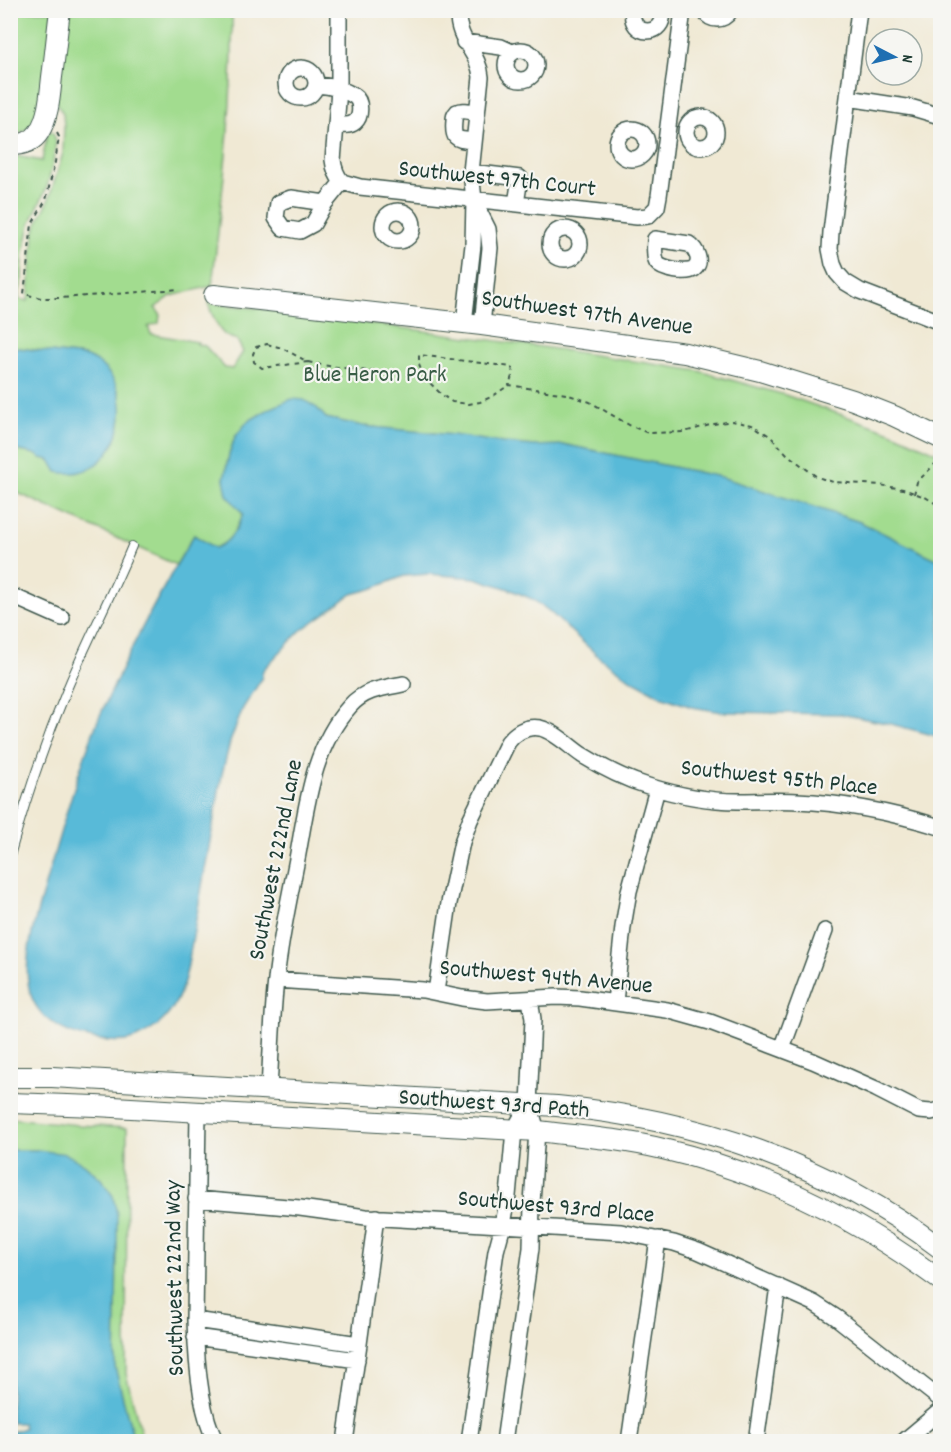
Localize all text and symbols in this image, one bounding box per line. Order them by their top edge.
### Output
north arrow [864,27,924,87]
text: N [894,53,918,64]
street label: Southwest 97th Court [397,153,597,207]
street label: Southwest 97th Avenue [479,282,695,346]
park label: Blue Heron Park [303,359,447,393]
street label: Southwest 95th Place [679,752,879,806]
street label: Southwest 222nd Lane [241,757,313,963]
street label: Southwest 94th Avenue [438,952,654,1004]
street label: Southwest 93rd Path [397,1081,591,1129]
street label: Southwest 222nd Way [157,1178,195,1376]
street label: Southwest 93rd Place [456,1182,656,1234]

